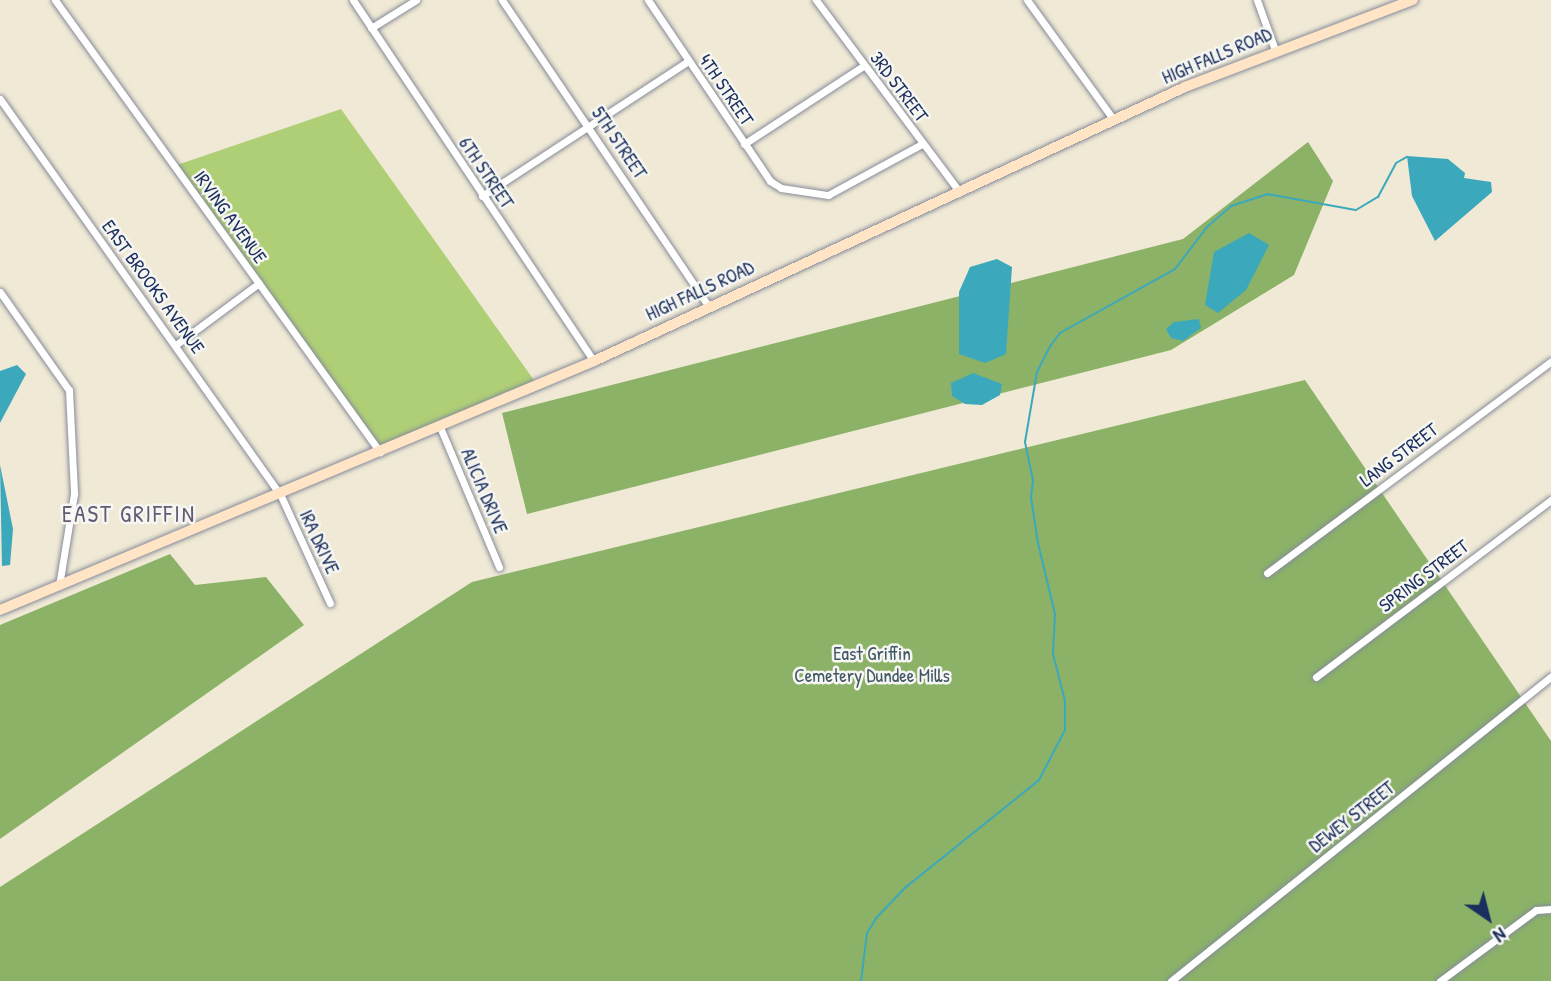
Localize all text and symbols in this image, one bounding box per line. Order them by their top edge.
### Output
street label: HIGH FALLS ROAD [1159,23,1275,89]
street label: 3RD STREET [865,47,933,127]
street label: 4TH STREET [694,50,758,130]
street label: 5TH STREET [587,103,651,183]
street label: 6TH STREET [454,133,518,213]
street label: IRVING AVENUE [189,166,271,268]
street label: EAST BROOKS AVENUE [97,216,209,358]
street label: HIGH FALLS ROAD [642,256,758,326]
street label: LANG STREET [1355,418,1443,492]
street label: ALICIA DRIVE [456,445,512,537]
district label: EAST GRIFFIN [64,500,194,528]
street label: IRA DRIVE [294,506,344,578]
street label: SPRING STREET [1375,535,1473,617]
park label: East Griffin Cemetery Dundee Mills [794,643,950,687]
street label: DEWEY STREET [1305,777,1399,857]
north arrow [1453,883,1523,953]
text: N [1488,922,1512,949]

